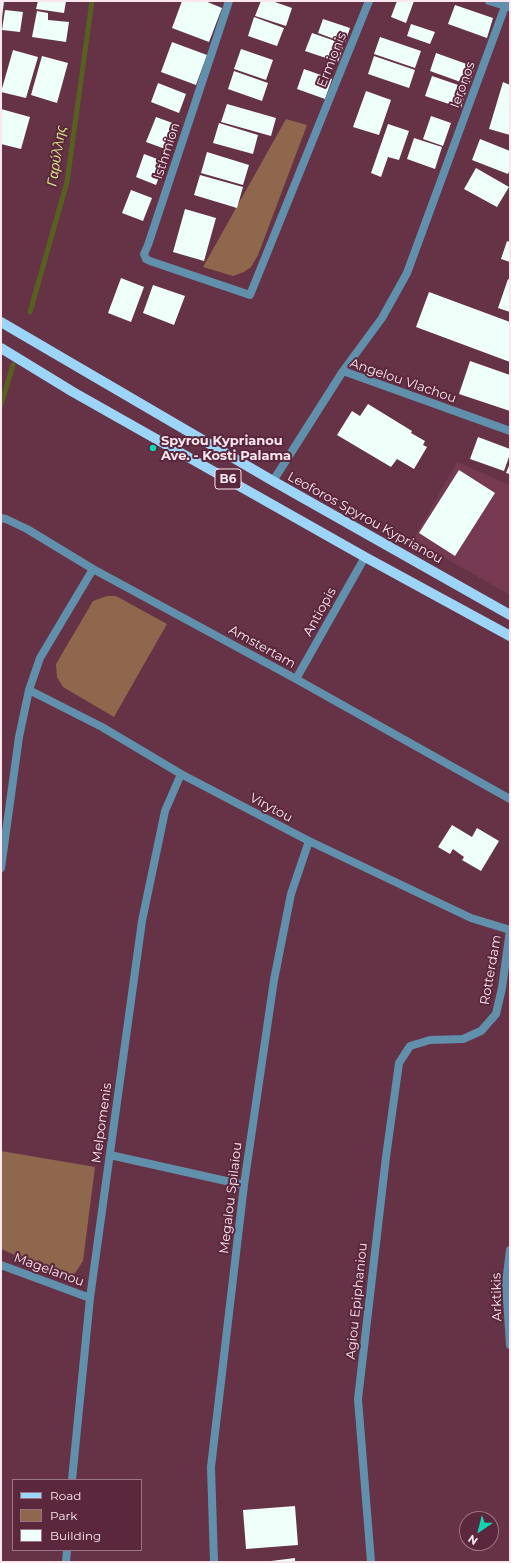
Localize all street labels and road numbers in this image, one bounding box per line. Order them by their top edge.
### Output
street label: Ermionis [314,30,350,90]
street label: Ieronos [447,60,479,110]
street label: Isthmion [151,121,183,181]
street label: Angelou Vlachou [348,355,458,407]
road number: B6 [215,469,241,489]
street label: Leoforos Spyrou Kyprianou [285,469,445,567]
street label: Antiopis [300,585,340,639]
street label: Amstertam [226,622,298,672]
street label: Virytou [247,790,295,826]
street label: Rotterdam [477,934,505,1006]
street label: Melpomenis [89,1082,115,1164]
street label: Megalou Spilaiou [216,1141,246,1255]
street label: Agiou Epiphaniou [343,1242,371,1360]
street label: Magelanou [12,1250,86,1290]
street label: Arktikis [489,1273,505,1321]

